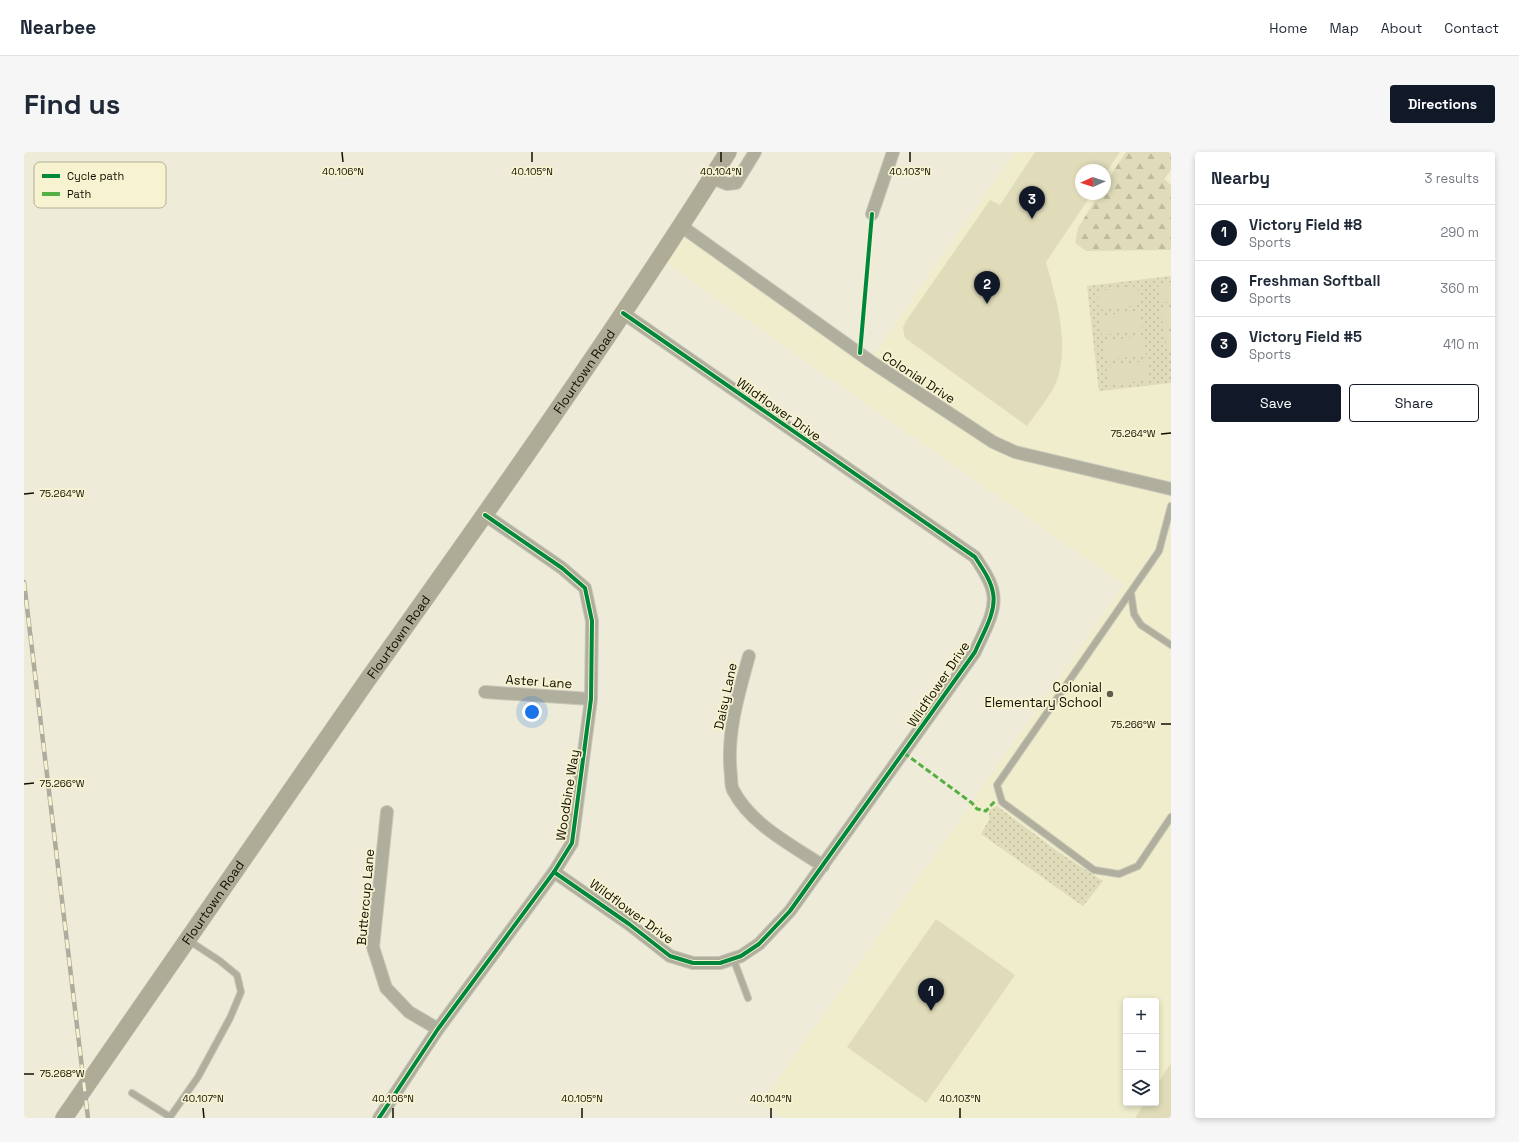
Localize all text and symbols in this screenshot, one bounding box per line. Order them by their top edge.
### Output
text: Nearbee [20,15,96,40]
text: Home [1269,19,1307,37]
text: Map [1329,19,1359,37]
text: About [1381,19,1422,37]
text: Contact [1444,19,1499,37]
button: Directions [1390,85,1495,123]
text: Find us [24,86,121,122]
legend [34,162,166,208]
north arrow [1075,164,1111,200]
text: 40.106°N [322,165,364,178]
text: 40.105°N [511,165,553,178]
text: 40.104°N [700,165,742,178]
text: 40.103°N [889,165,931,178]
text: Nearby [1211,167,1270,189]
text: Cycle path [67,169,124,183]
text: 3 results [1425,170,1479,187]
pin: 3 [1019,186,1045,219]
text: Path [67,187,91,201]
text: Victory Field #8 [1249,215,1362,234]
text: 1 [1221,224,1227,241]
text: 290 m [1440,224,1479,241]
text: Sports [1249,234,1291,251]
pin: 2 [974,271,1000,304]
text: Freshman Softball [1249,271,1380,290]
text: 2 [1220,280,1228,297]
text: 360 m [1440,280,1479,297]
text: Sports [1249,290,1291,307]
street label: Flourtown Road [550,326,619,417]
text: Victory Field #5 [1249,327,1362,346]
text: 3 [1220,336,1228,353]
text: 410 m [1443,336,1479,353]
text: Sports [1249,346,1291,363]
street label: Colonial Drive [879,347,959,407]
street label: Wildflower Drive [733,374,825,445]
button: Save [1211,384,1341,422]
button: Share [1349,384,1479,422]
text: 75.264°W [1110,427,1156,440]
text: 75.264°W [39,487,85,500]
street label: Flourtown Road [363,592,434,682]
street label: Wildflower Drive [903,638,973,730]
street label: Daisy Lane [710,661,741,731]
street label: Aster Lane [505,671,573,692]
place label: Colonial Elementary School [985,679,1102,711]
marker: Colonial Elementary School [1105,689,1115,699]
your location [522,702,542,722]
text: 75.266°W [1111,718,1156,731]
street label: Woodbine Way [552,748,583,842]
text: 75.266°W [40,777,85,790]
street label: Buttercup Lane [353,848,378,946]
street label: Flourtown Road [178,857,248,948]
street label: Wildflower Drive [586,875,677,948]
pin: 1 [918,978,944,1011]
map controls [1123,998,1159,1106]
button: + [1123,998,1159,1034]
button: − [1123,1034,1159,1070]
text: 75.268°W [39,1067,85,1080]
button: layers [1123,1070,1159,1106]
text: 40.107°N [182,1092,224,1105]
text: 40.106°N [372,1092,414,1105]
text: 40.105°N [561,1092,603,1105]
text: 40.104°N [750,1092,792,1105]
text: 40.103°N [939,1092,981,1105]

